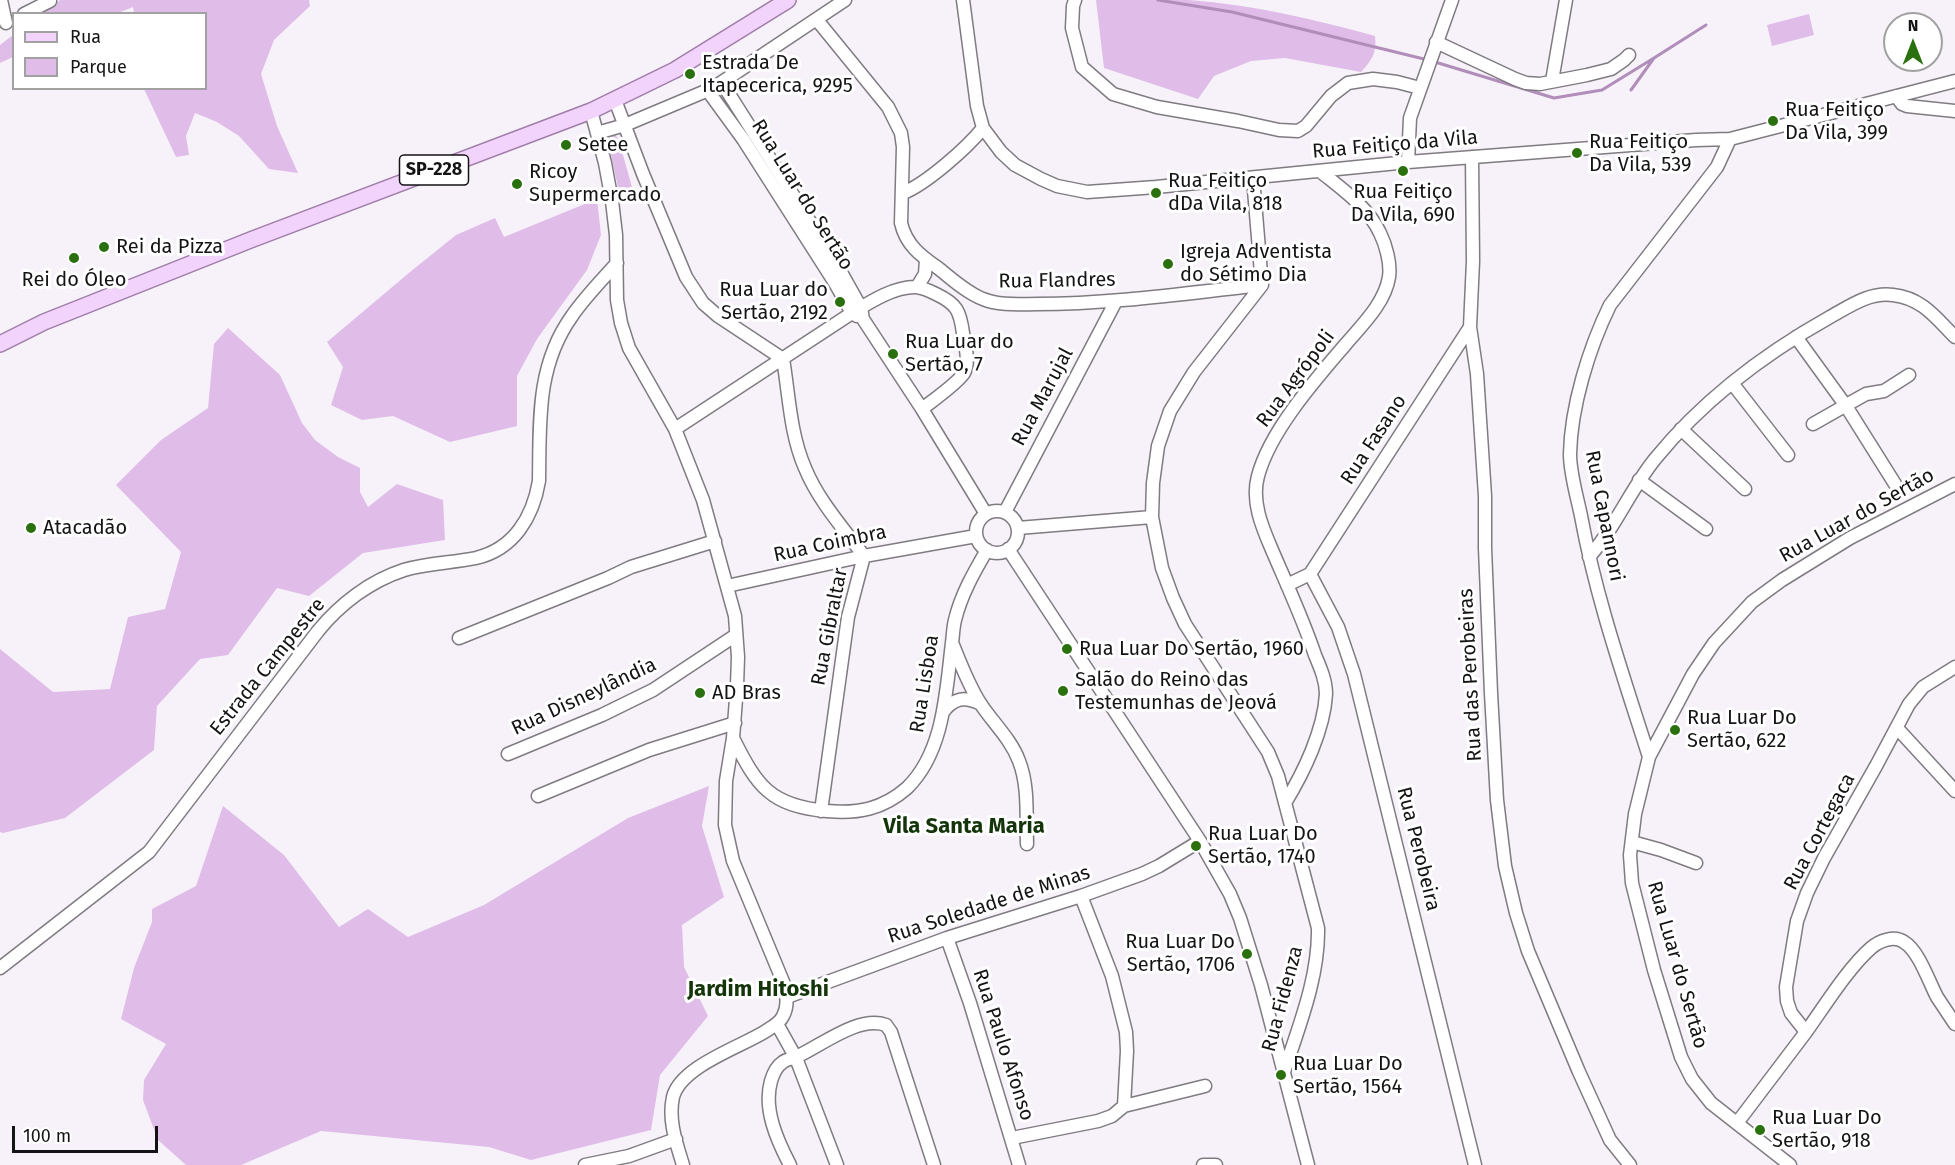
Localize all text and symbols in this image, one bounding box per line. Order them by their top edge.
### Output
legend [12,12,207,90]
north arrow [1883,12,1943,72]
text: N [1908,16,1918,35]
text: Rua [70,26,101,48]
place label: Estrada De Itapecerica, 9295 [702,51,853,98]
text: Parque [70,56,127,78]
marker: Estrada De Itapecerica, 9295 [683,67,697,81]
place label: Rua Feitiço Da Vila, 399 [1785,98,1888,145]
marker: Rua Feitiço Da Vila, 399 [1766,114,1780,128]
street label: Rua Luar do Sertão [746,115,858,275]
street label: Rua Feitiço da Vila [1311,126,1479,164]
place label: Rua Feitiço Da Vila, 539 [1589,130,1691,177]
place label: Setee [578,133,629,157]
marker: Setee [559,138,573,152]
marker: Rua Feitiço Da Vila, 539 [1570,146,1584,160]
road number: SP-228 [400,155,468,185]
place label: Ricoy Supermercado [529,160,661,207]
marker: Rua Feitiço Da Vila, 690 [1396,164,1410,178]
place label: Rua Feitiço dDa Vila, 818 [1168,169,1282,216]
marker: Ricoy Supermercado [510,177,524,191]
place label: Rua Feitiço Da Vila, 690 [1351,180,1455,227]
marker: Rua Feitiço dDa Vila, 818 [1149,186,1163,200]
place label: Rei da Pizza [116,235,223,259]
marker: Rei da Pizza [97,240,111,254]
place label: Igreja Adventista do Sétimo Dia [1180,240,1332,287]
marker: Rei do Óleo [67,251,81,265]
marker: Igreja Adventista do Sétimo Dia [1161,257,1175,271]
place label: Rei do Óleo [22,268,126,292]
street label: Rua Flandres [998,268,1116,294]
place label: Rua Luar do Sertão, 2192 [719,278,828,325]
marker: Rua Luar do Sertão, 2192 [833,295,847,309]
street label: Rua Agrópoli [1252,326,1340,432]
place label: Rua Luar do Sertão, 7 [905,330,1014,377]
street label: Rua Marujal [1007,344,1079,450]
marker: Rua Luar do Sertão, 7 [886,347,900,361]
street label: Rua Fasano [1336,390,1412,490]
street label: Rua Capannori [1580,449,1628,583]
street label: Rua Luar do Sertão [1775,464,1939,568]
place label: Atacadão [43,516,127,540]
street label: Rua Coimbra [771,520,889,568]
marker: Atacadão [24,521,38,535]
street label: Rua Gibraltar [807,566,853,688]
street label: Rua das Perobeiras [1454,588,1488,762]
street label: Estrada Campestre [205,594,331,740]
street label: Rua Lisboa [905,633,945,735]
place label: Rua Luar Do Sertão, 1960 [1079,637,1304,661]
marker: Rua Luar Do Sertão, 1960 [1060,642,1074,656]
street label: Rua Disneylândia [508,653,660,741]
place label: Salão do Reino das Testemunhas de Jeová [1075,668,1277,715]
place label: AD Bras [712,681,781,705]
marker: Salão do Reino das Testemunhas de Jeová [1056,684,1070,698]
marker: AD Bras [693,686,707,700]
place label: Rua Luar Do Sertão, 622 [1687,706,1797,753]
marker: Rua Luar Do Sertão, 622 [1668,723,1682,737]
street label: Rua Cortegaca [1779,769,1861,895]
street label: Rua Perobeira [1391,785,1445,913]
district label: Vila Santa Maria [883,814,1045,840]
place label: Rua Luar Do Sertão, 1740 [1208,822,1318,869]
marker: Rua Luar Do Sertão, 1740 [1189,839,1203,853]
street label: Rua Soledade de Minas [885,861,1093,949]
street label: Rua Luar do Sertão [1642,878,1712,1052]
place label: Rua Luar Do Sertão, 1706 [1125,930,1235,977]
street label: Rua Fidenza [1257,943,1309,1055]
marker: Rua Luar Do Sertão, 1706 [1240,947,1254,961]
street label: Rua Paulo Afonso [967,966,1039,1124]
district label: Jardim Hitoshi [687,977,829,1003]
place label: Rua Luar Do Sertão, 1564 [1293,1052,1403,1099]
marker: Rua Luar Do Sertão, 1564 [1274,1068,1288,1082]
place label: Rua Luar Do Sertão, 918 [1772,1106,1882,1153]
scale bar [15,1114,160,1152]
marker: Rua Luar Do Sertão, 918 [1753,1123,1767,1137]
text: 100 m [23,1125,71,1147]

